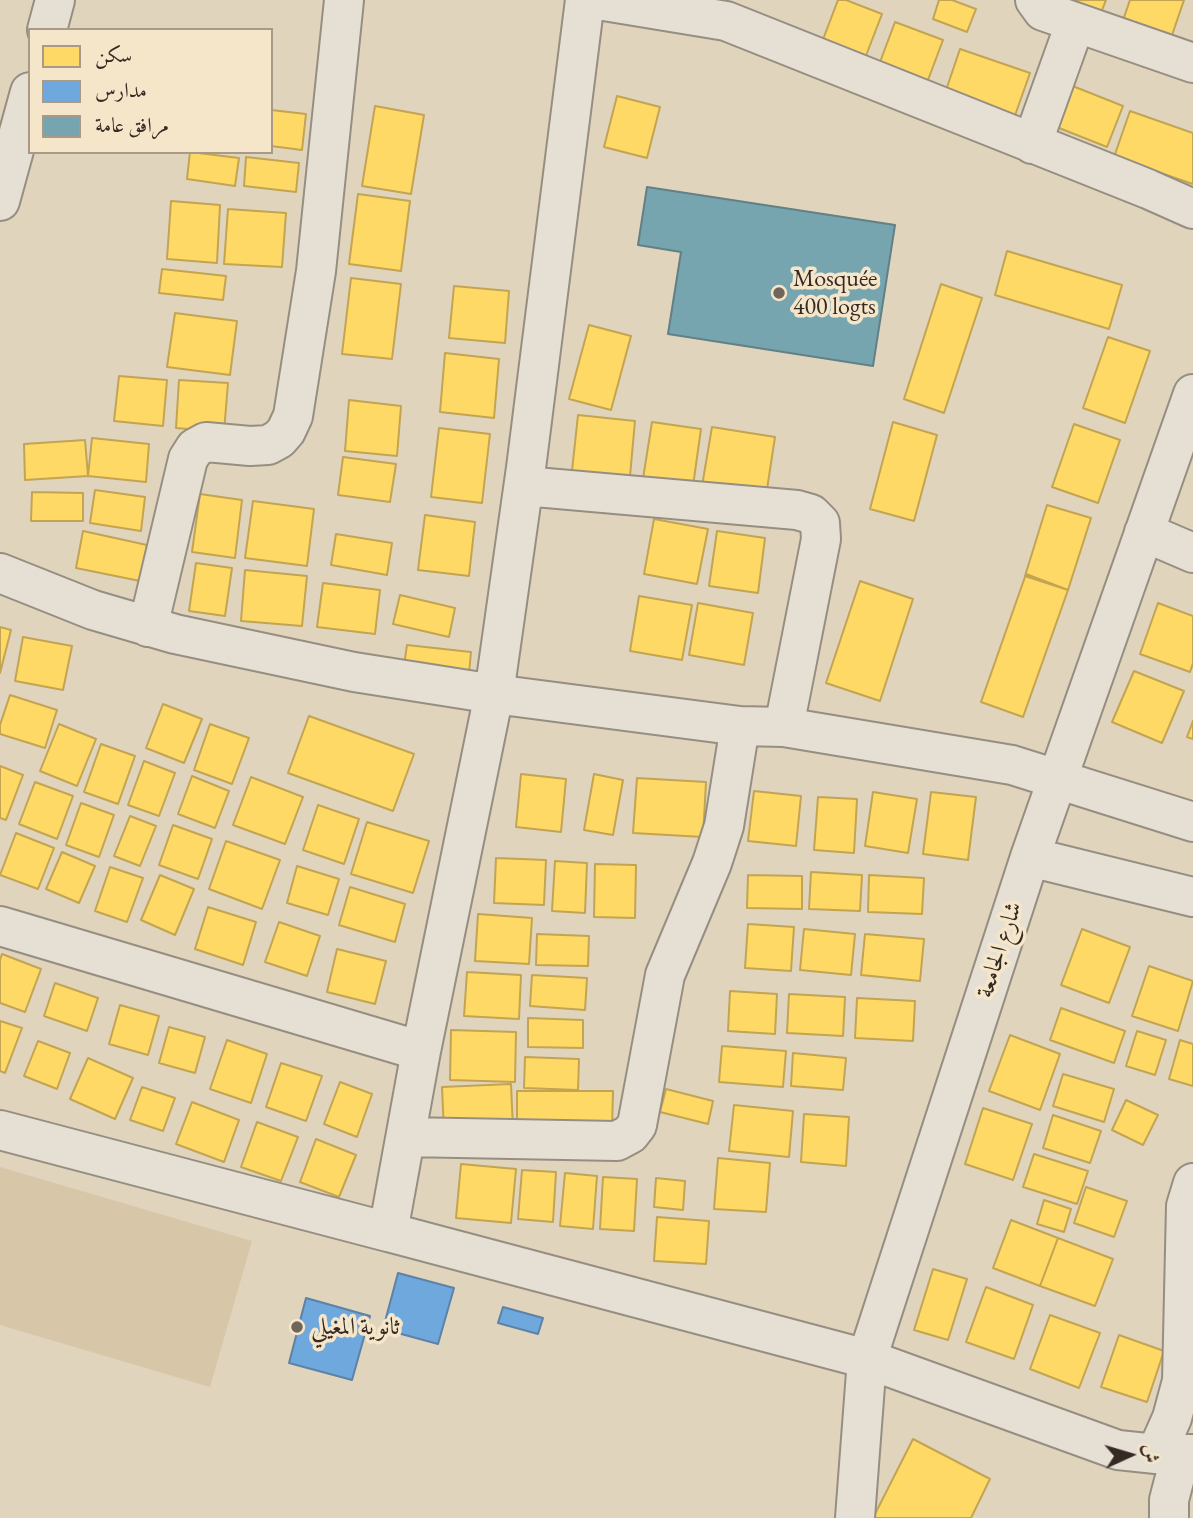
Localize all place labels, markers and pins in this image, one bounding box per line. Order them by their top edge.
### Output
place label: Mosquée 400 logts [793,265,877,321]
marker: Mosquée 400 logts [771,285,787,301]
place label: ثانوية المغيلي [311,1313,400,1341]
marker: ثانوية المغيلي [289,1319,305,1335]

